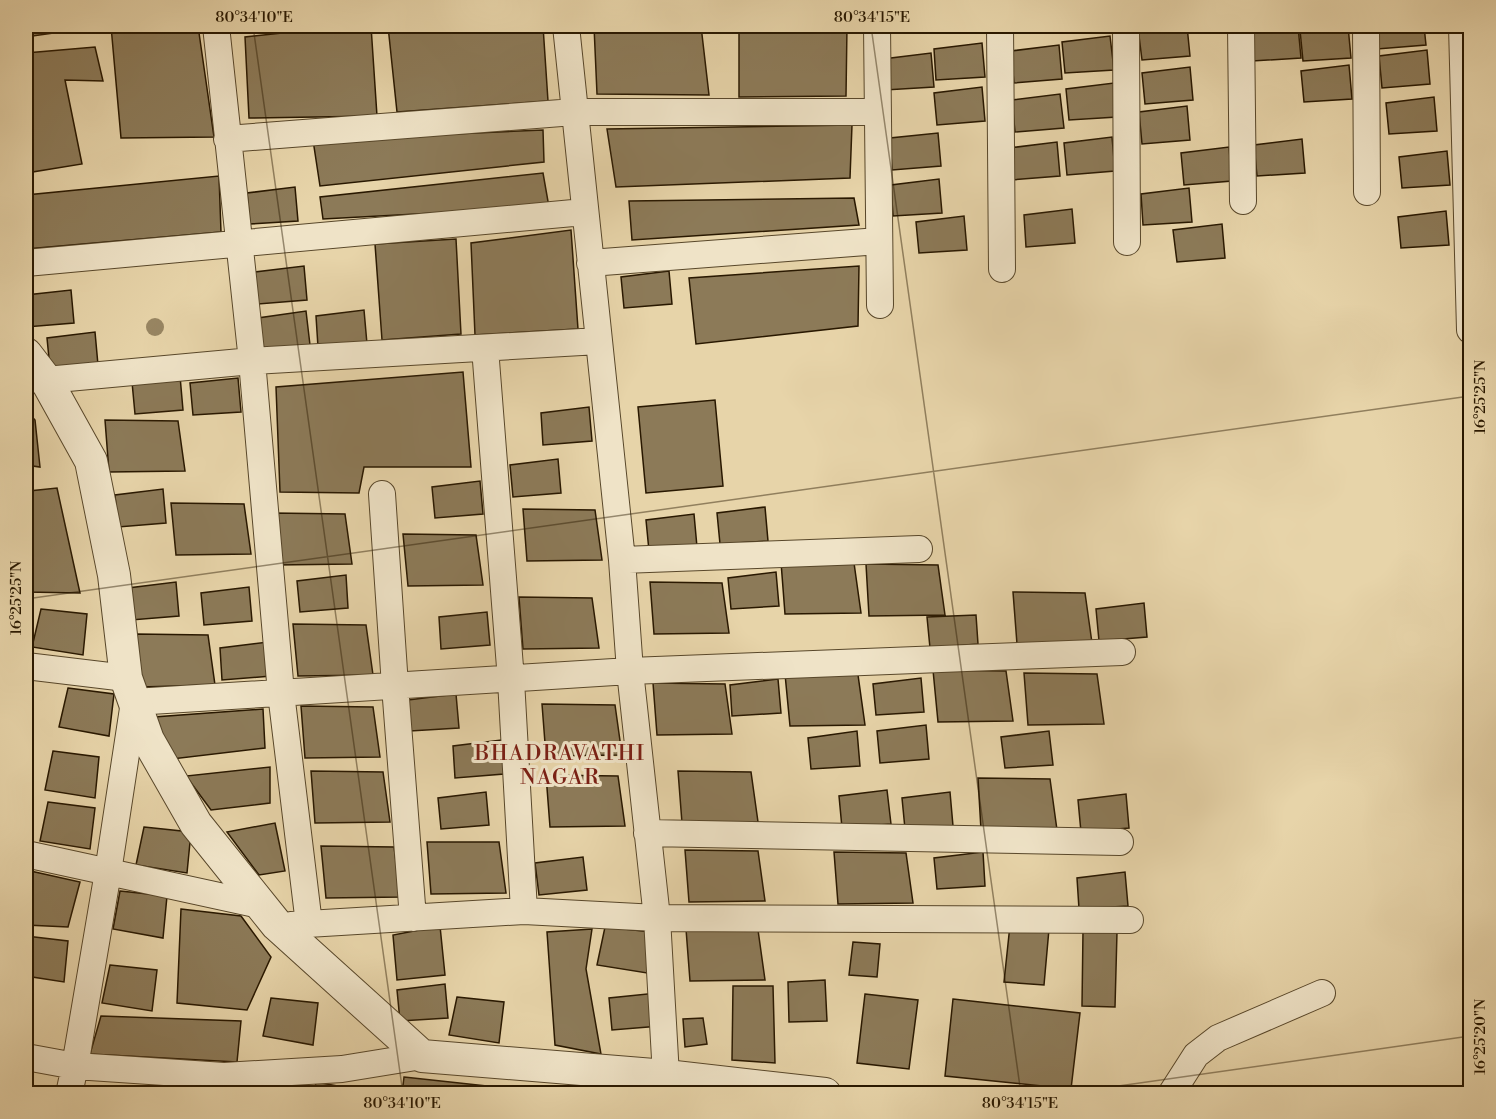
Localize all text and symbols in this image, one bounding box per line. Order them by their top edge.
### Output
text: 80°34'10"E [215,8,293,27]
text: 80°34'15"E [834,8,910,27]
text: 16°25'25"N [1471,360,1490,434]
text: 16°25'25"N [7,561,26,635]
district label: BHADRAVATHI NAGAR [473,741,646,791]
text: 16°25'20"N [1471,999,1490,1075]
text: 80°34'10"E [363,1094,441,1113]
text: 80°34'15"E [982,1094,1058,1113]

